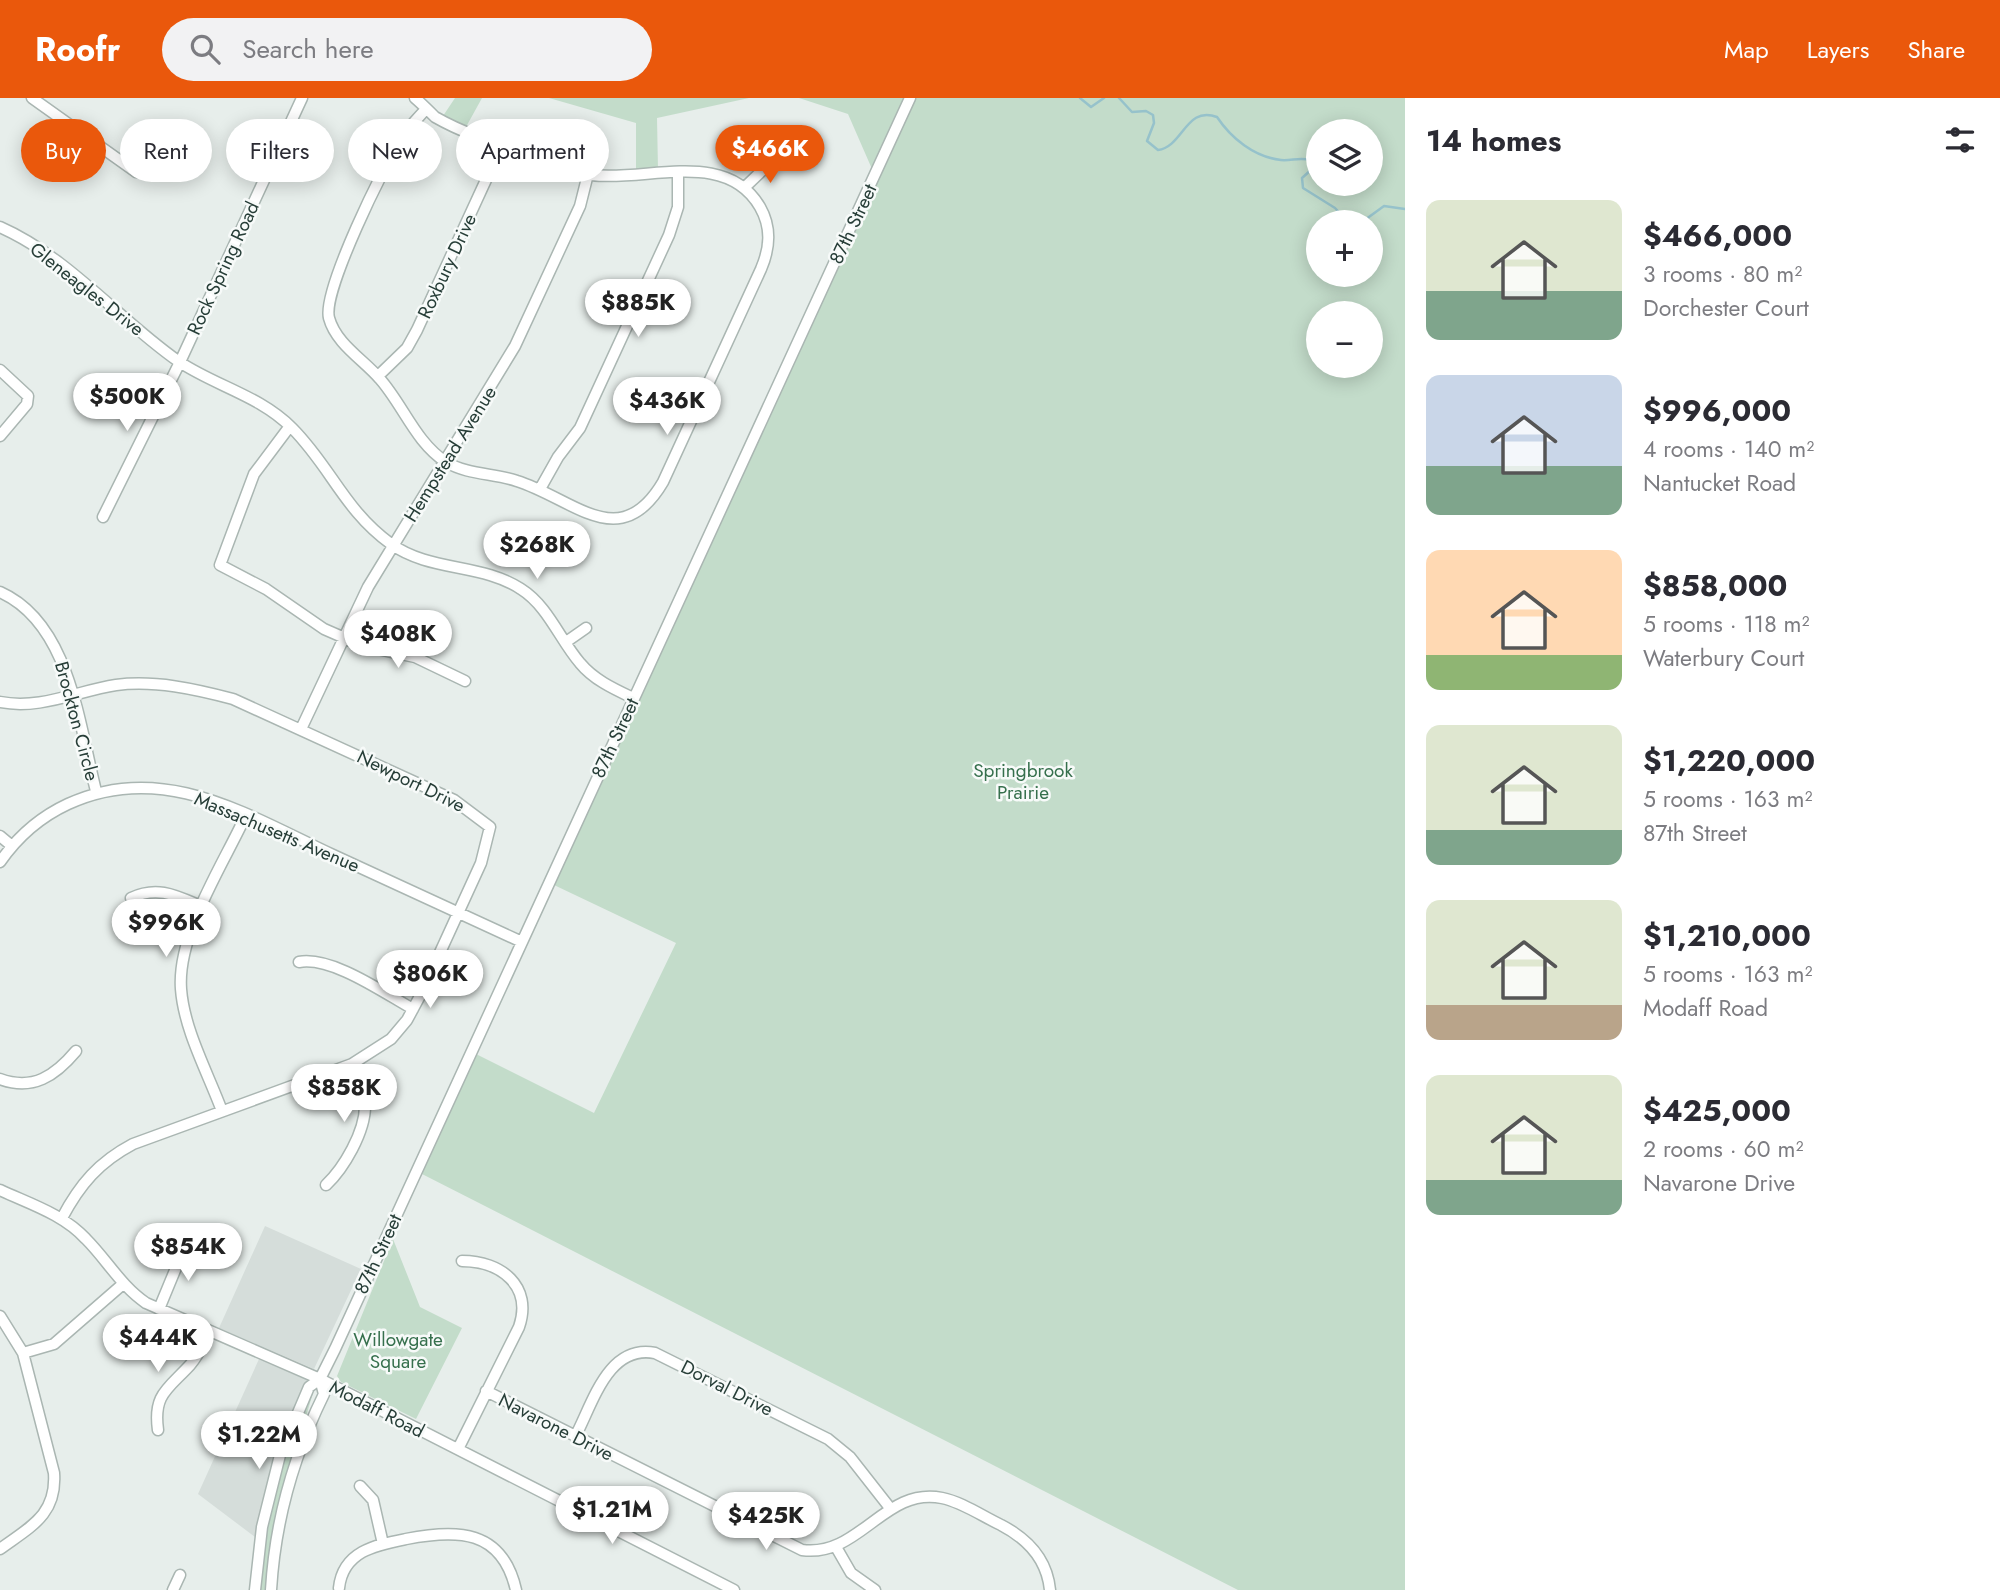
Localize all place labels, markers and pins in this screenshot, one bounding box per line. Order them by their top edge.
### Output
pin: $466K [721,126,819,185]
pin: $885K [589,280,687,339]
pin: $500K [78,374,176,433]
pin: $436K [618,378,716,437]
pin: $268K [488,522,586,581]
pin: $408K [349,610,447,670]
pin: $996K [117,900,215,959]
pin: $806K [381,950,479,1010]
pin: $858K [295,1065,393,1124]
pin: $854K [139,1224,237,1283]
pin: $444K [109,1314,207,1374]
pin: $1.22M [202,1412,316,1471]
pin: $1.21M [555,1486,669,1546]
pin: $425K [717,1492,815,1552]

